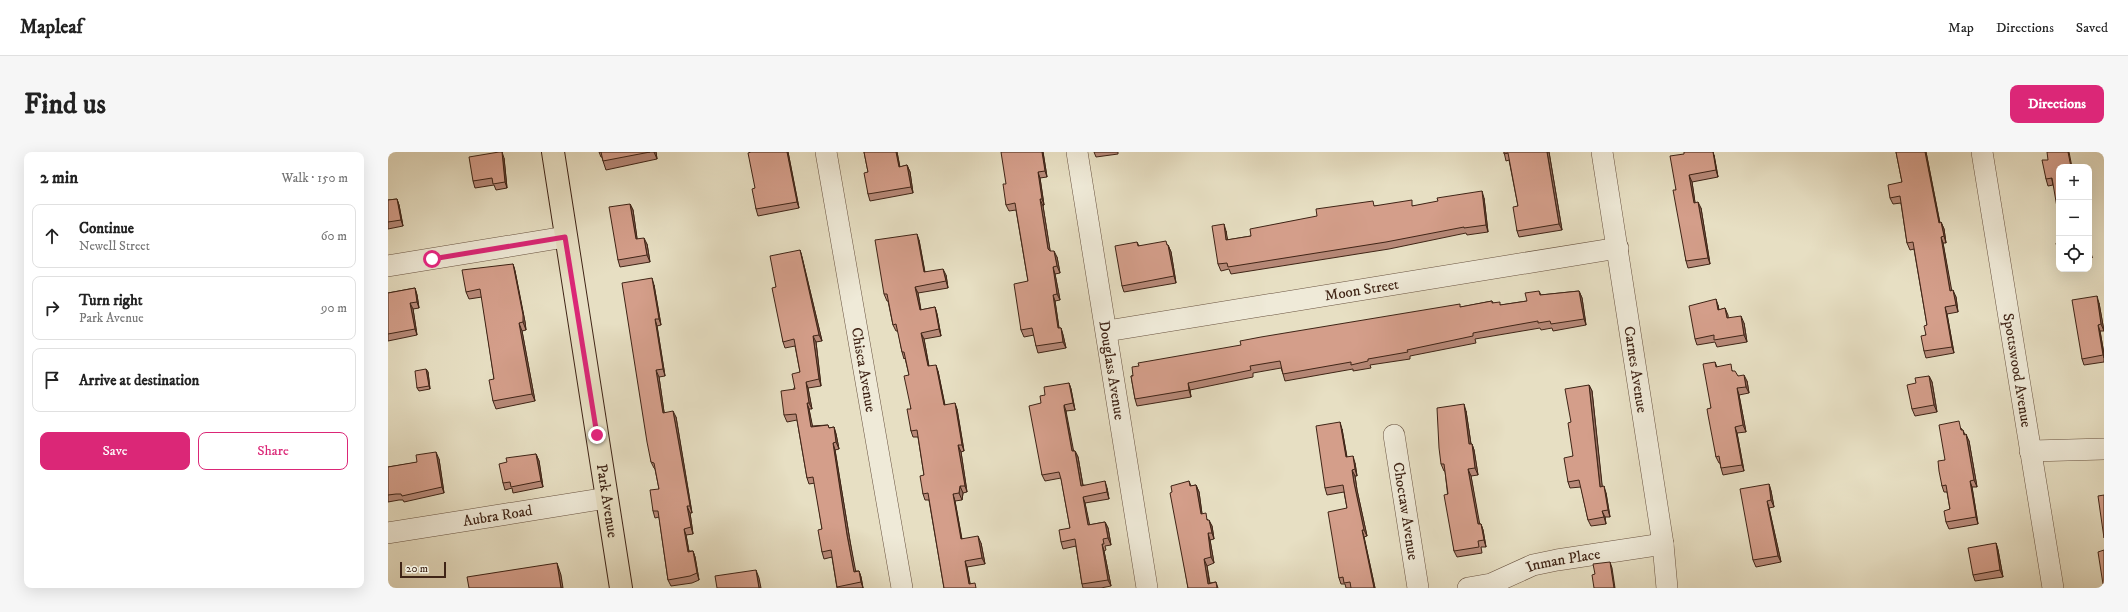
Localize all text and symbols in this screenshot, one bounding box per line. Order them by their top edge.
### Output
text: Mapleaf [20,16,83,39]
text: Map [1948,19,1974,37]
text: Directions [1996,19,2054,37]
text: Saved [2076,19,2108,37]
button: Directions [2010,85,2104,123]
text: Find us [24,87,106,122]
map controls [2056,164,2092,272]
button: + [2056,164,2092,200]
text: 2 min [40,167,78,189]
text: Walk · 150 m [282,170,348,186]
button: − [2056,200,2092,236]
text: Continue [79,219,134,238]
icon: ahead [41,225,63,247]
text: 60 m [321,228,347,244]
button: locate [2056,236,2092,272]
text: Newell Street [79,238,150,254]
route start [423,250,441,268]
street label: Moon Street [1323,275,1400,305]
text: Turn right [79,291,142,310]
icon: right [41,297,63,319]
text: 90 m [321,300,347,316]
text: Park Avenue [79,310,144,326]
street label: Spottswood Avenue [1998,312,2036,429]
street label: Douglass Avenue [1094,319,1129,421]
street label: Carnes Avenue [1619,325,1651,414]
street label: Chisca Avenue [847,326,880,414]
icon: arrive [41,369,63,391]
text: Arrive at destination [79,371,199,390]
route end [588,426,606,444]
button: Save [40,432,190,470]
button: Share [198,432,348,470]
street label: Choctaw Avenue [1388,461,1422,561]
street label: Park Avenue [592,463,622,539]
street label: Aubra Road [462,501,534,531]
street label: Inman Place [1523,545,1602,577]
scale bar [400,560,446,579]
text: 20 m [406,562,428,576]

